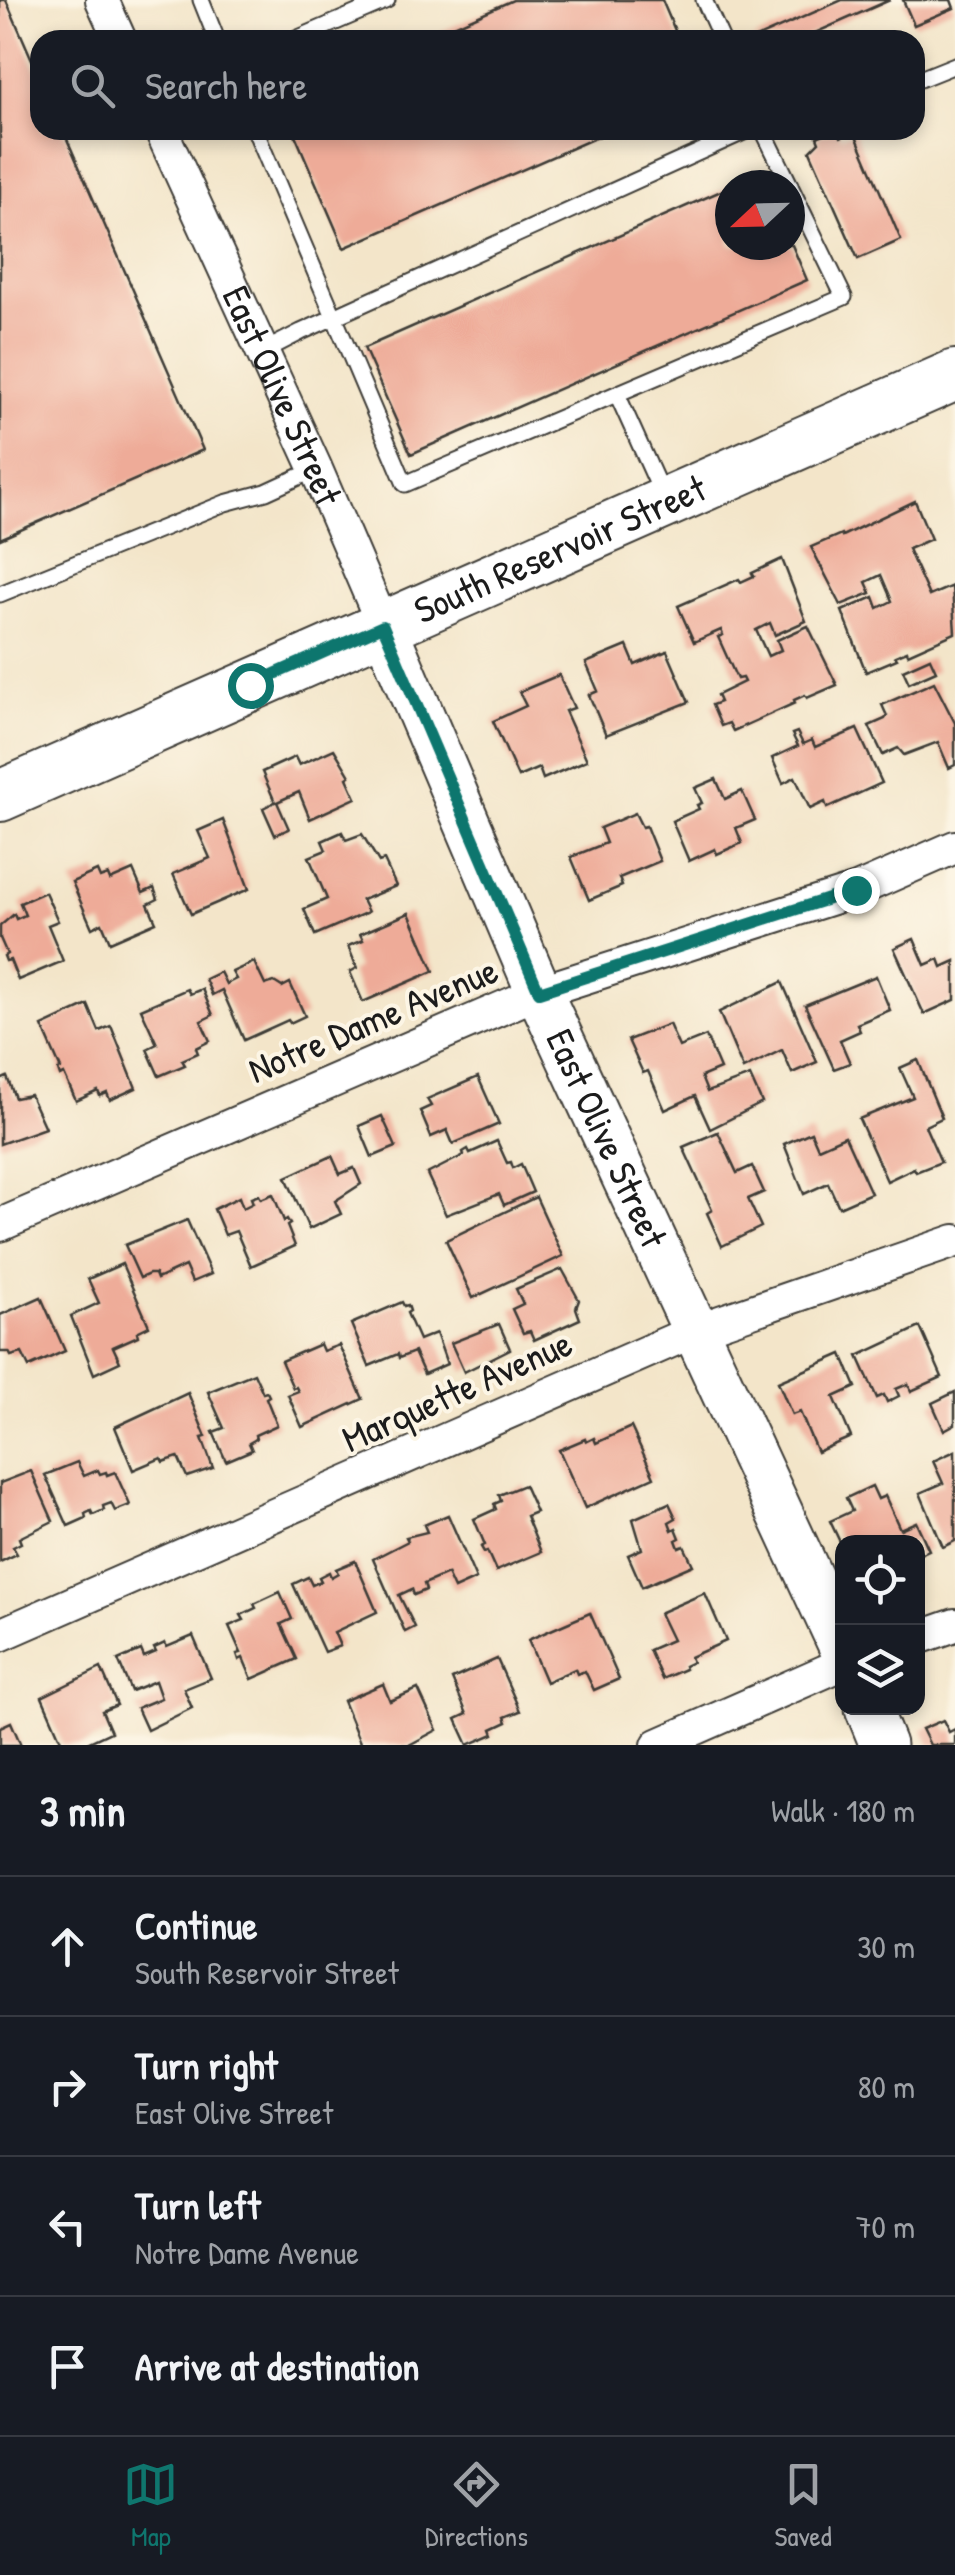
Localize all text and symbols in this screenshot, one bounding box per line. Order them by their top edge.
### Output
search box [30,30,925,140]
icon: search [65,58,120,113]
text: Search here [145,59,307,111]
north arrow [715,170,805,260]
street label: East Olive Street [211,277,356,514]
street label: South Reservoir Street [406,461,714,635]
route start [228,663,274,709]
route end [834,868,880,914]
street label: Notre Dame Avenue [240,943,505,1095]
street label: East Olive Street [535,1020,681,1257]
street label: Marquette Avenue [333,1316,580,1464]
map controls [835,1535,925,1715]
button: locate [835,1535,925,1625]
button: layers [835,1625,925,1715]
text: 3 min [40,1782,125,1839]
text: Walk · 180 m [771,1789,915,1832]
text: Continue [135,1899,257,1951]
icon: ahead [40,1919,95,1974]
text: 30 m [857,1925,915,1968]
text: South Reservoir Street [135,1951,399,1994]
text: Turn right [135,2039,278,2091]
icon: right [40,2059,95,2114]
text: 80 m [858,2065,915,2108]
text: East Olive Street [135,2091,333,2134]
text: Turn left [135,2179,260,2231]
icon: left [40,2199,95,2254]
text: 70 m [856,2205,915,2248]
text: Notre Dame Avenue [135,2231,359,2274]
icon: arrive [40,2339,95,2394]
text: Arrive at destination [135,2340,419,2392]
tab: Map [123,2457,178,2555]
tab: Directions [425,2457,528,2555]
tab: Saved [775,2457,832,2555]

